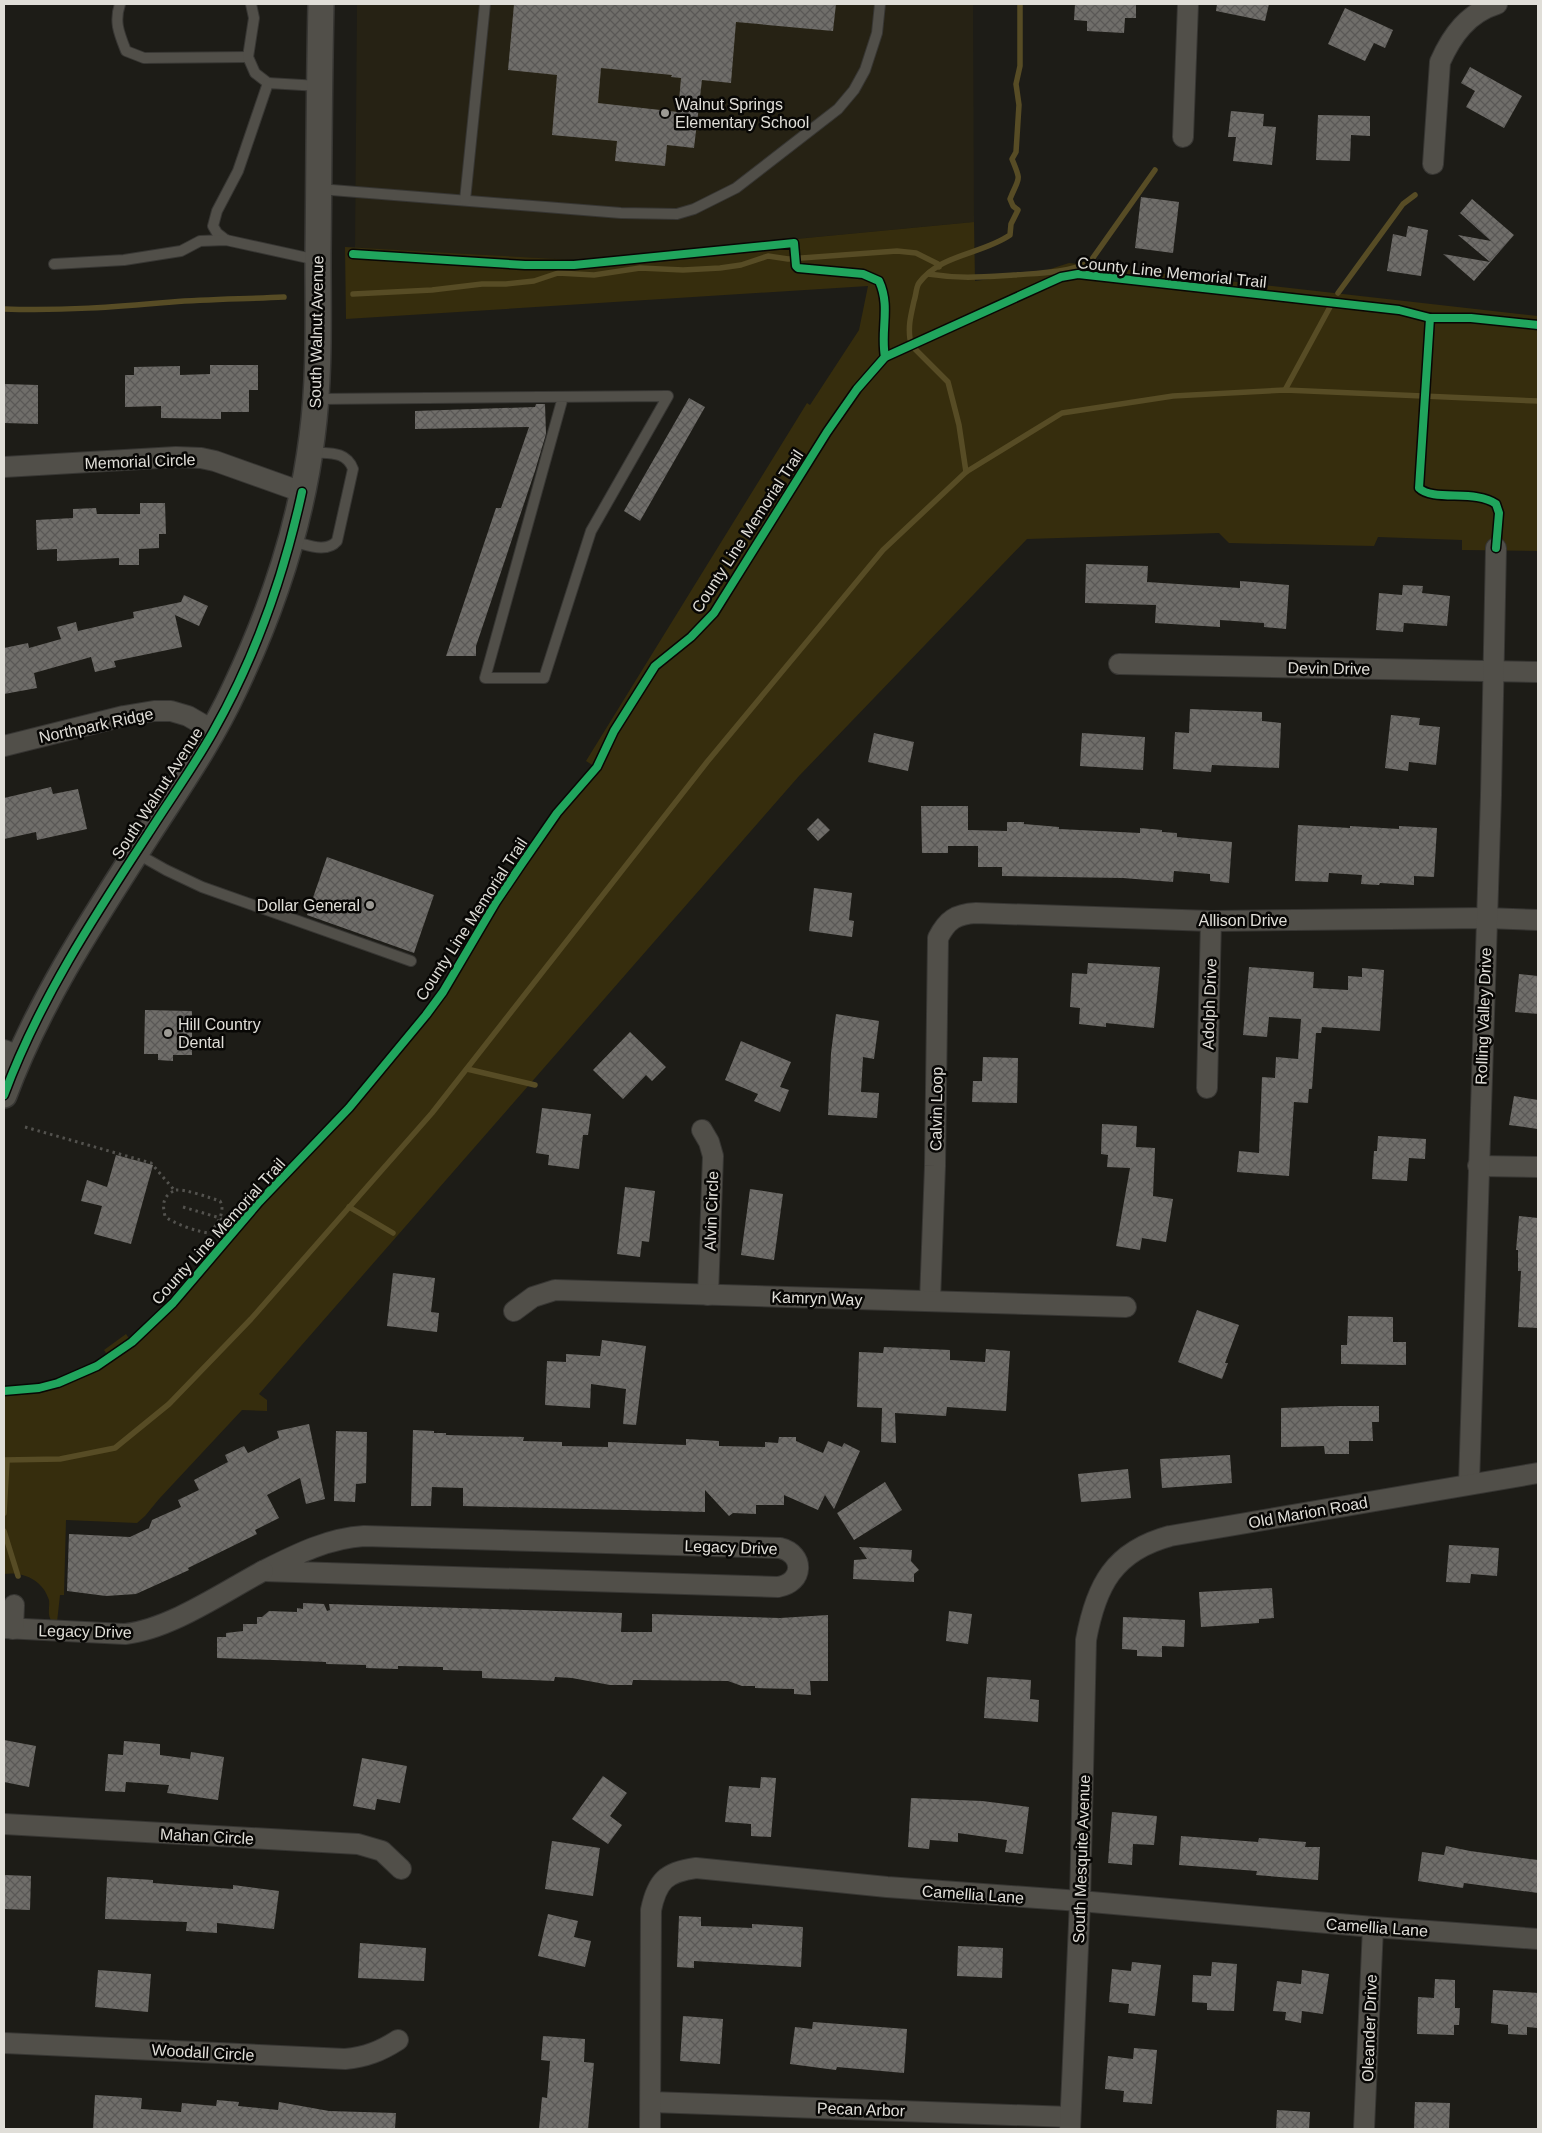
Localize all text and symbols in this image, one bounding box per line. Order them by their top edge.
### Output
place label: Walnut Springs Elementary School [675,96,809,131]
marker: Walnut Springs Elementary School [659,107,671,119]
street label: County Line Memorial Trail [1076,254,1267,291]
street label: South Walnut Avenue [307,255,326,409]
street label: County Line Memorial Trail [688,447,806,616]
street label: Memorial Circle [84,451,196,472]
street label: Devin Drive [1288,659,1371,678]
street label: Northpark Ridge [37,705,155,746]
street label: South Walnut Avenue [109,724,206,862]
street label: County Line Memorial Trail [412,835,530,1004]
place label: Dollar General [257,897,360,914]
marker: Dollar General [364,899,376,911]
street label: Allison Drive [1199,912,1288,929]
street label: Rolling Valley Drive [1473,947,1494,1085]
street label: Adolph Drive [1199,958,1220,1050]
place label: Hill Country Dental [178,1016,261,1051]
marker: Hill Country Dental [162,1027,174,1039]
street label: Calvin Loop [927,1067,946,1151]
street label: County Line Memorial Trail [148,1155,288,1308]
street label: Alvin Circle [702,1171,721,1251]
street label: Kamryn Way [771,1288,863,1309]
street label: Old Marion Road [1247,1494,1369,1531]
street label: Legacy Drive [684,1537,778,1558]
street label: Legacy Drive [38,1622,132,1641]
street label: South Mesquite Avenue [1070,1774,1093,1944]
street label: Mahan Circle [159,1826,255,1847]
street label: Camellia Lane [921,1882,1025,1907]
street label: Camellia Lane [1325,1915,1429,1940]
street label: Oleander Drive [1359,1974,1380,2082]
street label: Woodall Circle [151,2041,255,2064]
street label: Pecan Arbor [817,2099,906,2120]

